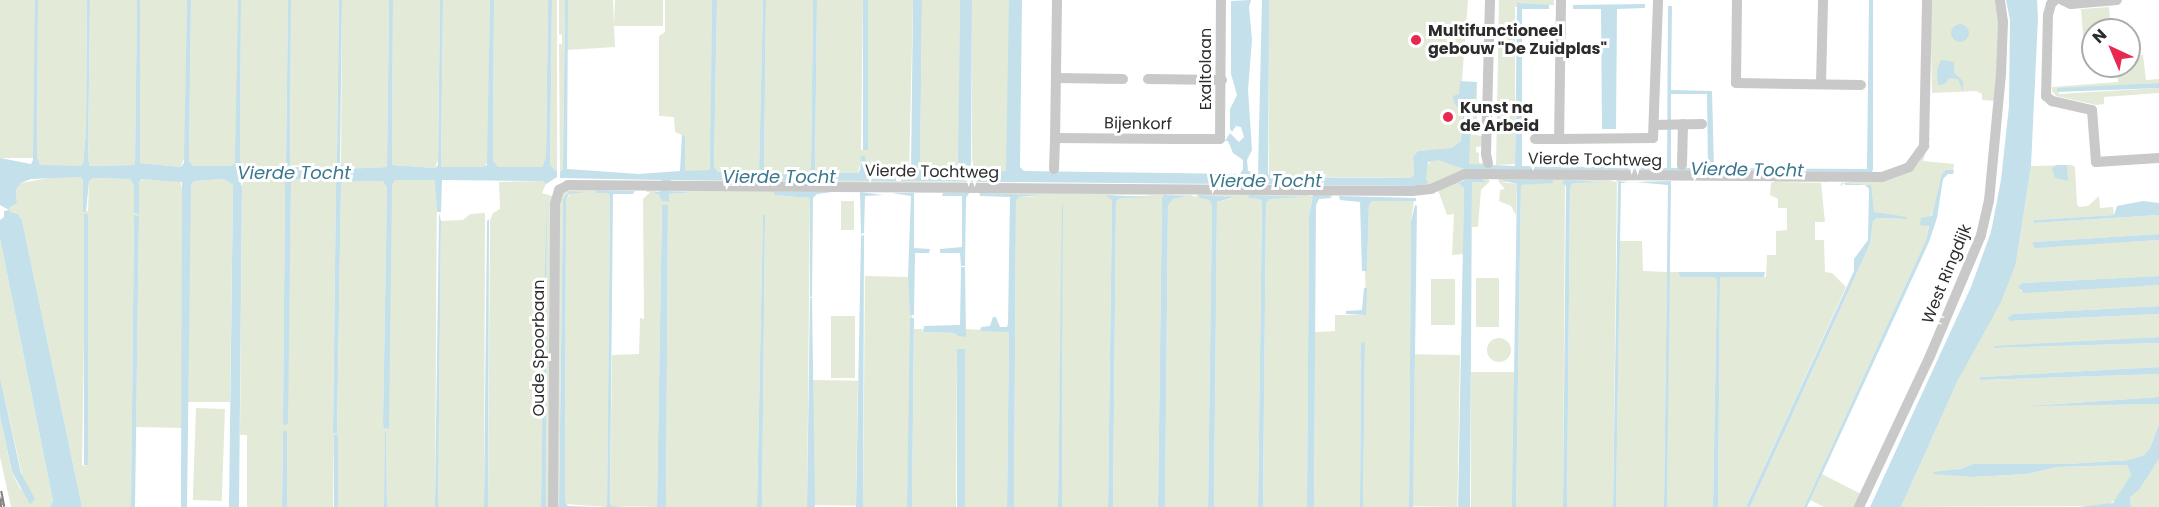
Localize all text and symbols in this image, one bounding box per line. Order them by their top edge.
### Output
north arrow [2081,18,2141,78]
place label: Multifunctioneel gebouw "De Zuidplas" [1428,21,1607,59]
text: N [2087,24,2112,49]
street label: Exaltolaan [1196,28,1216,110]
marker: Multifunctioneel gebouw "De Zuidplas" [1409,33,1423,47]
place label: Kunst na de Arbeid [1460,98,1539,136]
marker: Kunst na de Arbeid [1441,110,1455,124]
street label: Bijenkorf [1104,114,1172,134]
street label: Vierde Tochtweg [1528,149,1662,171]
water label: Vierde Tocht [1690,158,1804,182]
street label: Vierde Tochtweg [865,161,999,183]
water label: Vierde Tocht [237,162,351,184]
water label: Vierde Tocht [722,166,836,188]
water label: Vierde Tocht [1208,170,1322,192]
street label: West Ringdijk [1918,221,1976,327]
street label: Oude Spoorbaan [529,279,549,417]

